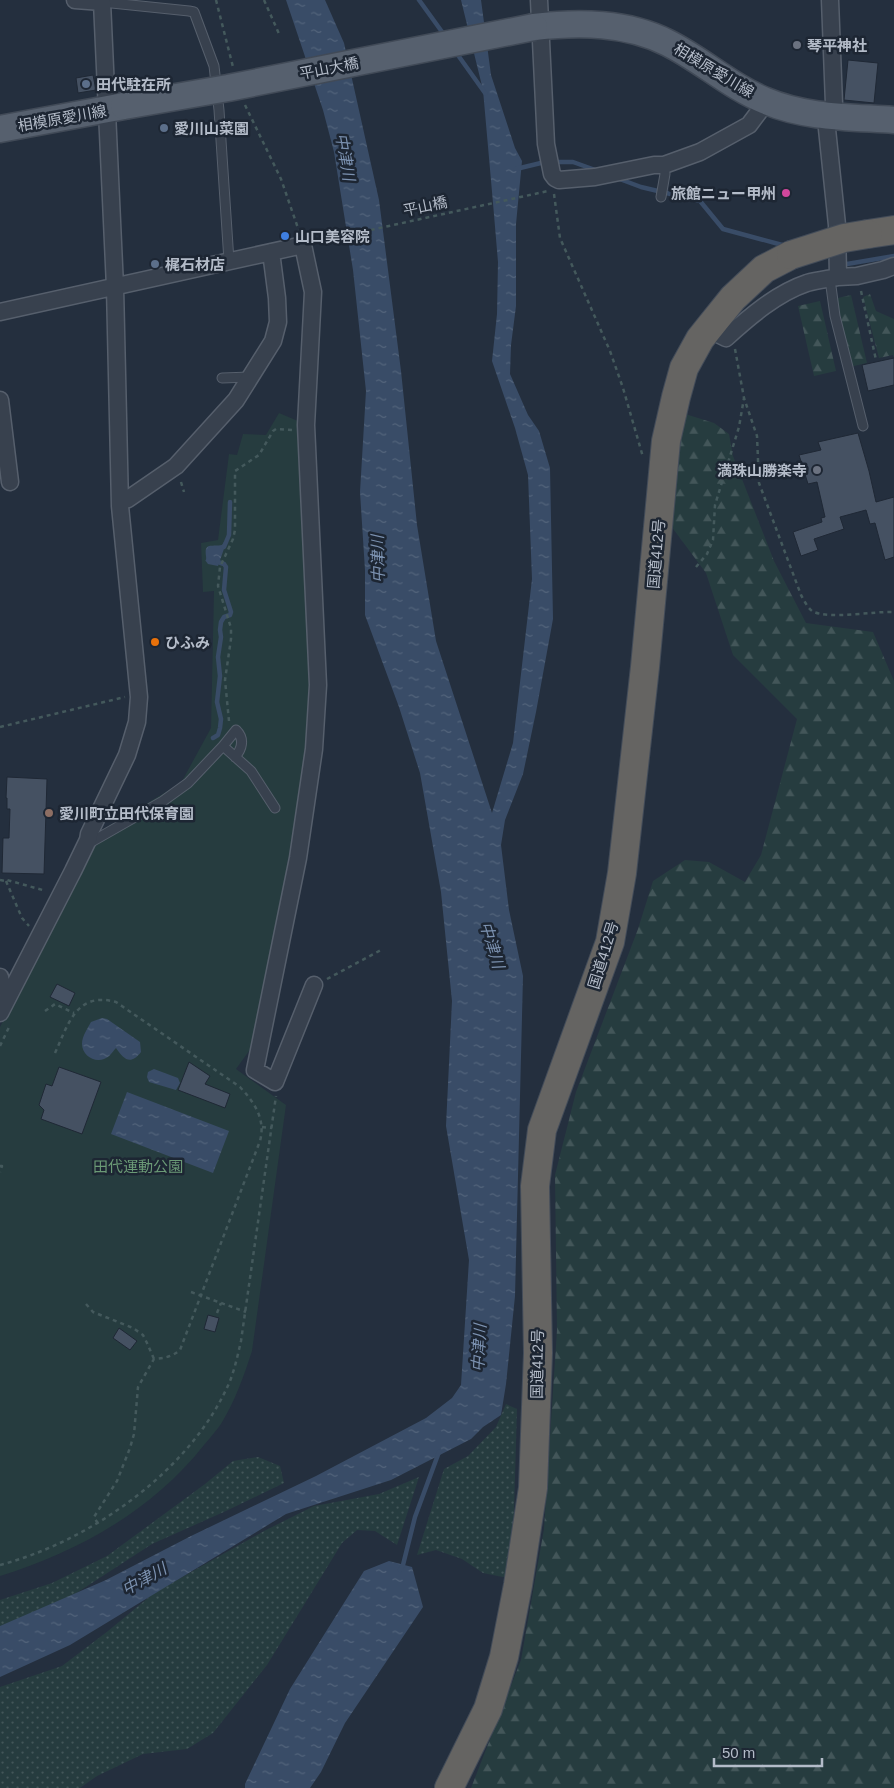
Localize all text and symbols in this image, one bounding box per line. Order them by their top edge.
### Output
place label: 琴平神社 [807,37,867,54]
marker: 琴平神社 [791,39,803,51]
street label: 相模原愛川線 [671,40,757,100]
street label: 平山大橋 [298,54,360,82]
place label: 田代駐在所 [96,76,171,93]
marker: 田代駐在所 [80,78,92,90]
street label: 相模原愛川線 [16,102,108,134]
place label: 愛川山菜園 [174,120,249,137]
marker: 愛川山菜園 [158,122,170,134]
water label: 中津川 [332,132,358,184]
place label: 旅館ニュー甲州 [671,185,776,202]
marker: 旅館ニュー甲州 [780,187,792,199]
street label: 平山橋 [401,193,449,219]
place label: 山口美容院 [295,228,370,245]
marker: 山口美容院 [279,230,291,242]
place label: 梶石材店 [165,256,225,273]
marker: 梶石材店 [149,258,161,270]
place label: 満珠山勝楽寺 [717,462,807,479]
marker: 満珠山勝楽寺 [811,464,823,476]
street label: 国道412号 [644,518,668,590]
water label: 中津川 [369,533,387,583]
place label: ひふみ [165,634,210,651]
marker: ひふみ [149,636,161,648]
place label: 愛川町立田代保育園 [59,805,194,822]
marker: 愛川町立田代保育園 [43,807,55,819]
street label: 国道412号 [585,919,621,991]
water label: 中津川 [477,920,508,972]
park label: 田代運動公園 [93,1158,183,1175]
water label: 中津川 [469,1322,489,1372]
street label: 国道412号 [528,1329,546,1399]
water label: 中津川 [119,1559,171,1598]
scale bar [714,1736,822,1768]
text: 50 m [722,1744,755,1761]

